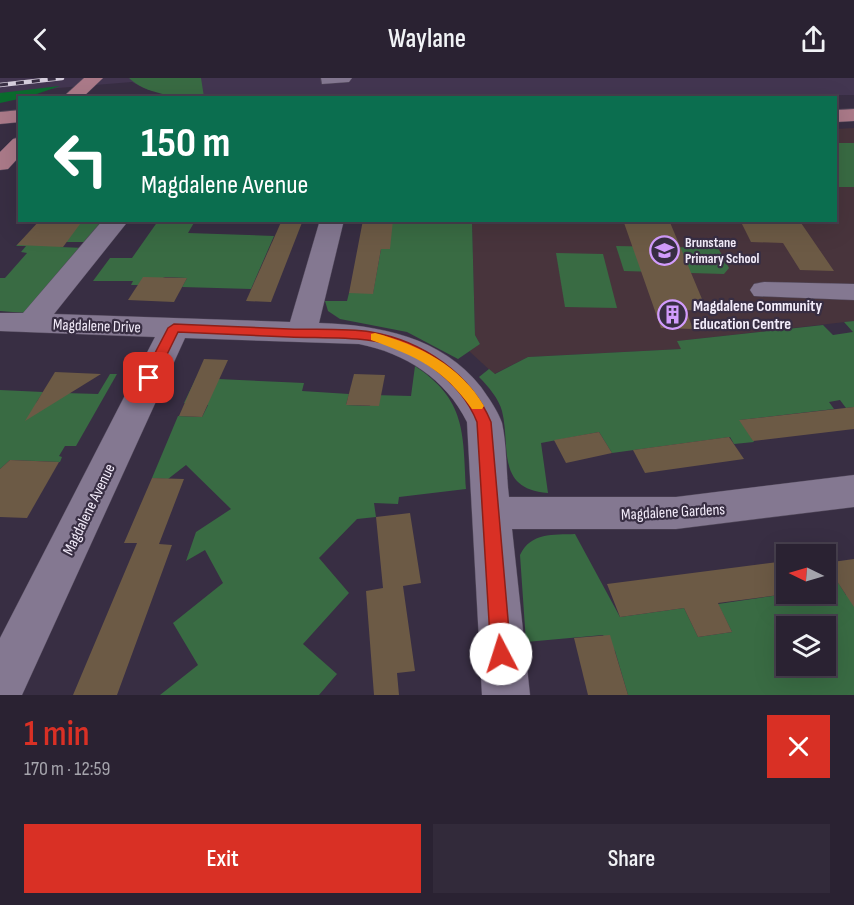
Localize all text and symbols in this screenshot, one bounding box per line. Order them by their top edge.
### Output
icon: back [24,23,57,56]
text: Waylane [388,23,466,55]
icon: share [797,23,830,56]
text: 150 m [141,118,230,169]
icon: left [42,120,120,198]
text: Magdalene Avenue [141,169,308,201]
school or university icon: Brunstane Primary School [648,234,680,266]
place label: Brunstane Primary School [685,234,760,267]
place label: Magdalene Community Education Centre [693,297,822,334]
building icon: Magdalene Community Education Centre [656,298,688,330]
street label: Magdalene Drive [53,315,141,338]
pin [123,352,174,403]
icon: arrive [132,361,165,394]
street label: Magdalene Avenue [59,461,120,558]
street label: Magdalene Gardens [621,500,726,525]
north arrow [776,544,836,604]
map controls [776,544,836,676]
button: layers [776,616,836,676]
position arrow [469,622,533,686]
text: 1 min [24,713,89,756]
button: close [767,715,830,778]
text: 170 m · 12:59 [24,757,110,781]
button: Exit [24,824,421,893]
button: Share [433,824,830,893]

